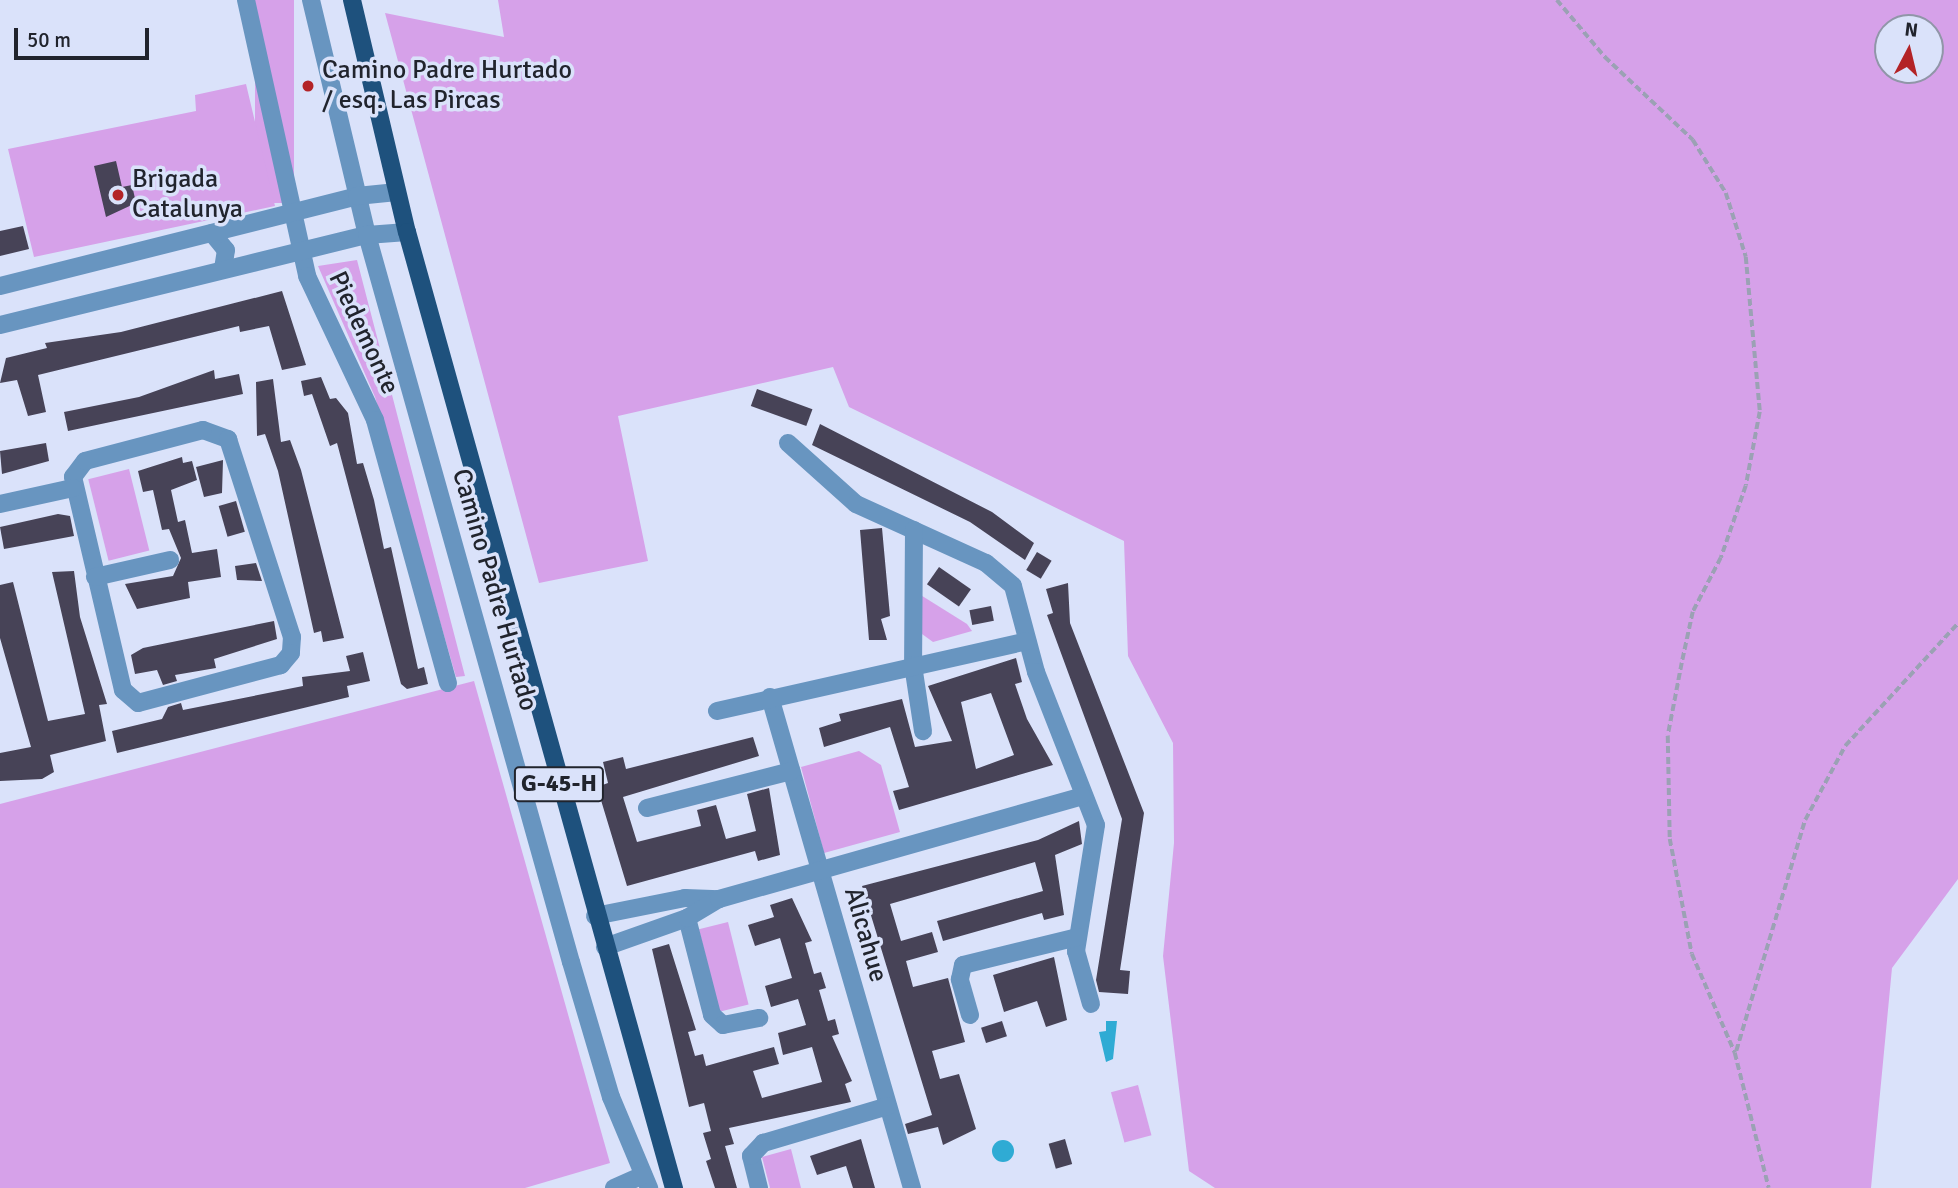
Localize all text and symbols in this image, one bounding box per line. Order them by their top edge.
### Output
scale bar [18,14,152,58]
north arrow [1874,14,1944,84]
text: N [1903,17,1919,43]
text: 50 m [27,27,71,53]
place label: Camino Padre Hurtado / esq. Las Pircas [322,55,572,116]
marker: Camino Padre Hurtado / esq. Las Pircas [300,78,316,94]
place label: Brigada Catalunya [132,164,243,226]
marker: Brigada Catalunya [110,187,126,203]
street label: Piedemonte [321,267,405,399]
street label: Camino Padre Hurtado [445,466,543,714]
road number: G-45-H [514,764,604,804]
street label: Alicahue [837,884,893,986]

